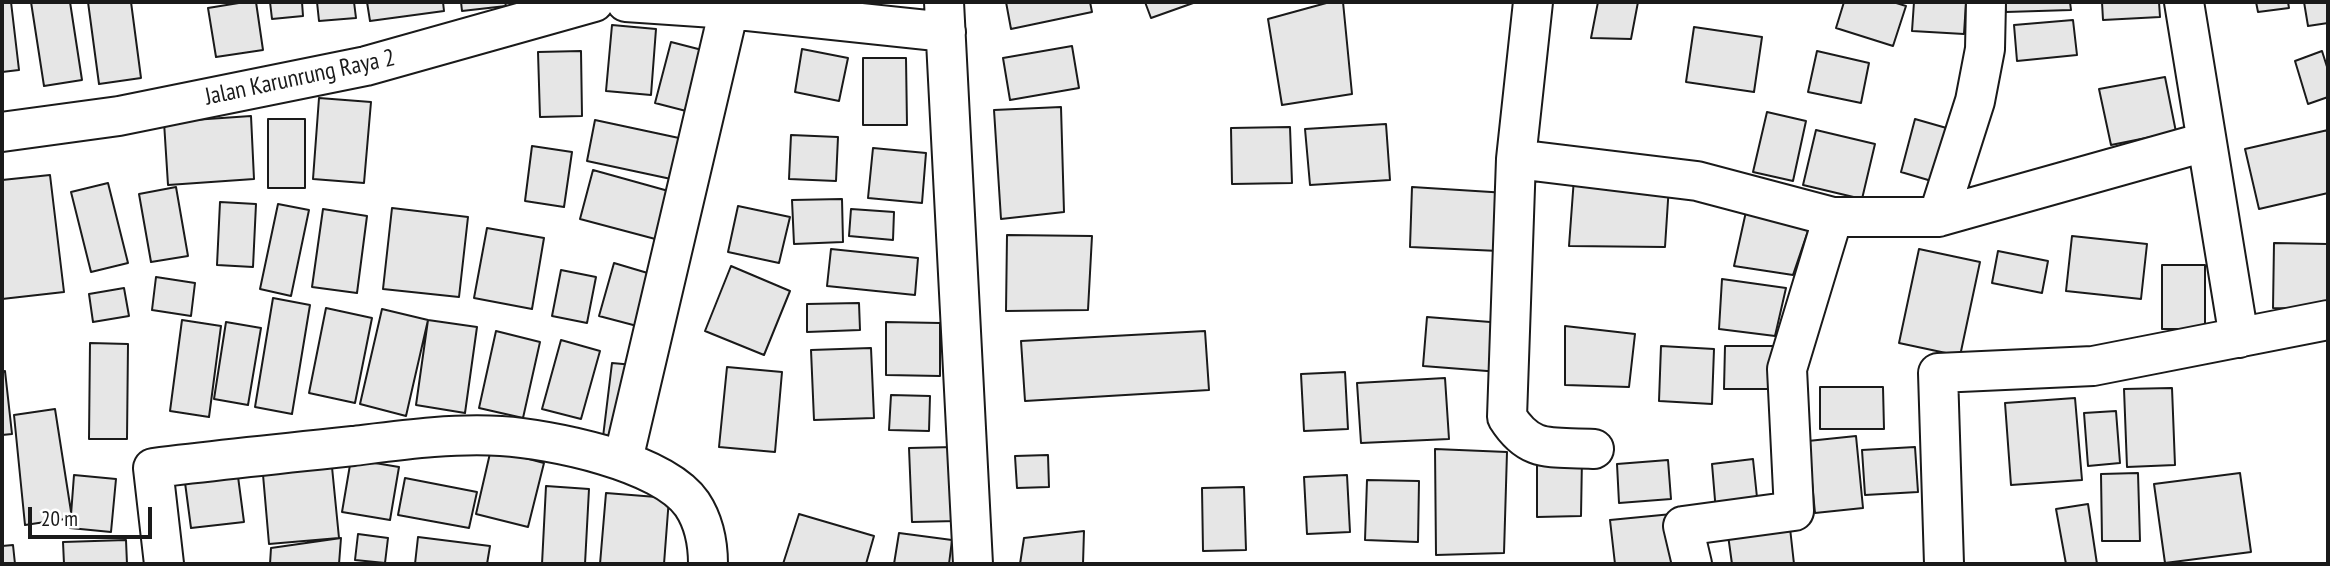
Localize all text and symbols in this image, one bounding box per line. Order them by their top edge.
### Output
street label: Jalan Karunrung Raya 2 [202,44,398,112]
scale bar [32,492,156,536]
text: 20 m [41,505,78,532]

